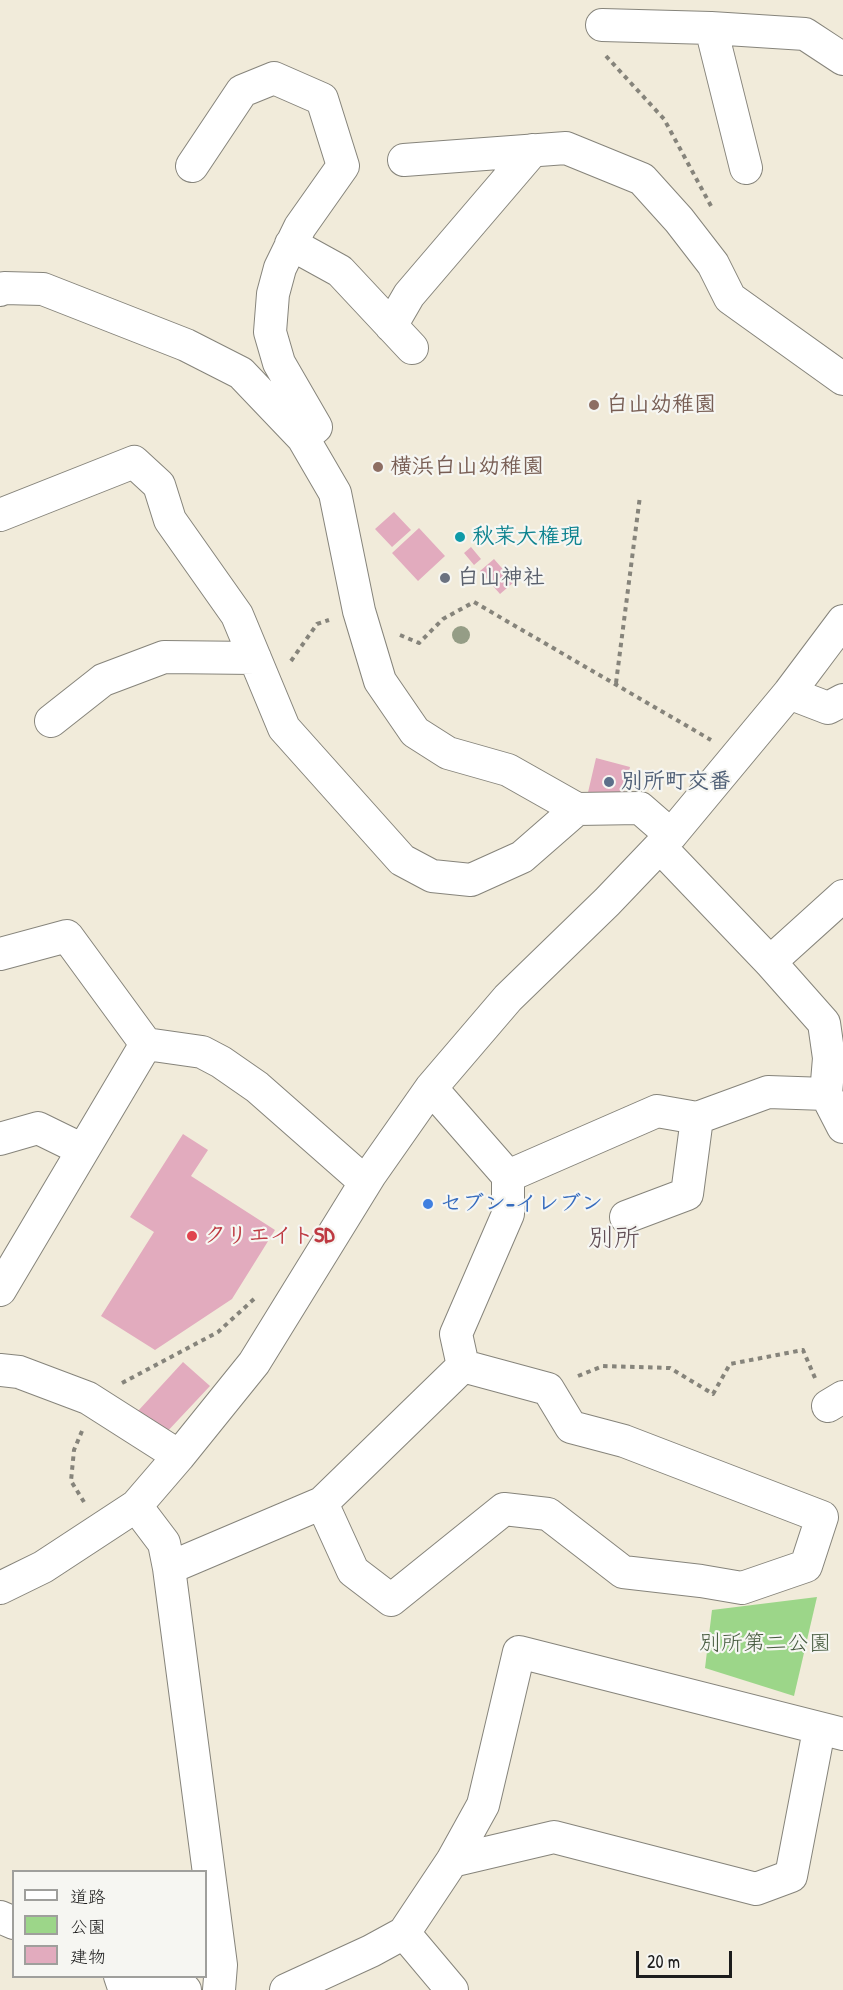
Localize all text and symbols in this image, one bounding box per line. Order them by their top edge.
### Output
place label: 白山幼稚園 [606,392,716,418]
marker: 白山幼稚園 [587,398,601,412]
place label: 横浜白山幼稚園 [390,454,544,480]
marker: 横浜白山幼稚園 [371,460,385,474]
place label: 秋茉大権現 [472,524,582,550]
marker: 秋茉大権現 [453,530,467,544]
place label: 白山神社 [457,565,545,591]
marker: 白山神社 [438,571,452,585]
place label: 別所町交番 [621,769,731,795]
marker: 別所町交番 [602,775,616,789]
place label: セブン-イレブン [440,1191,603,1217]
marker: セブン-イレブン [421,1197,435,1211]
place label: クリエイトSD [204,1223,335,1249]
district label: 別所 [588,1223,640,1255]
marker: クリエイトSD [185,1229,199,1243]
park label: 別所第二公園 [699,1631,831,1657]
legend [12,1870,207,1978]
text: 道路 [70,1884,106,1909]
text: 公園 [70,1914,106,1939]
scale bar [639,1939,735,1977]
text: 建物 [70,1944,106,1969]
text: 20 m [647,1949,680,1974]

